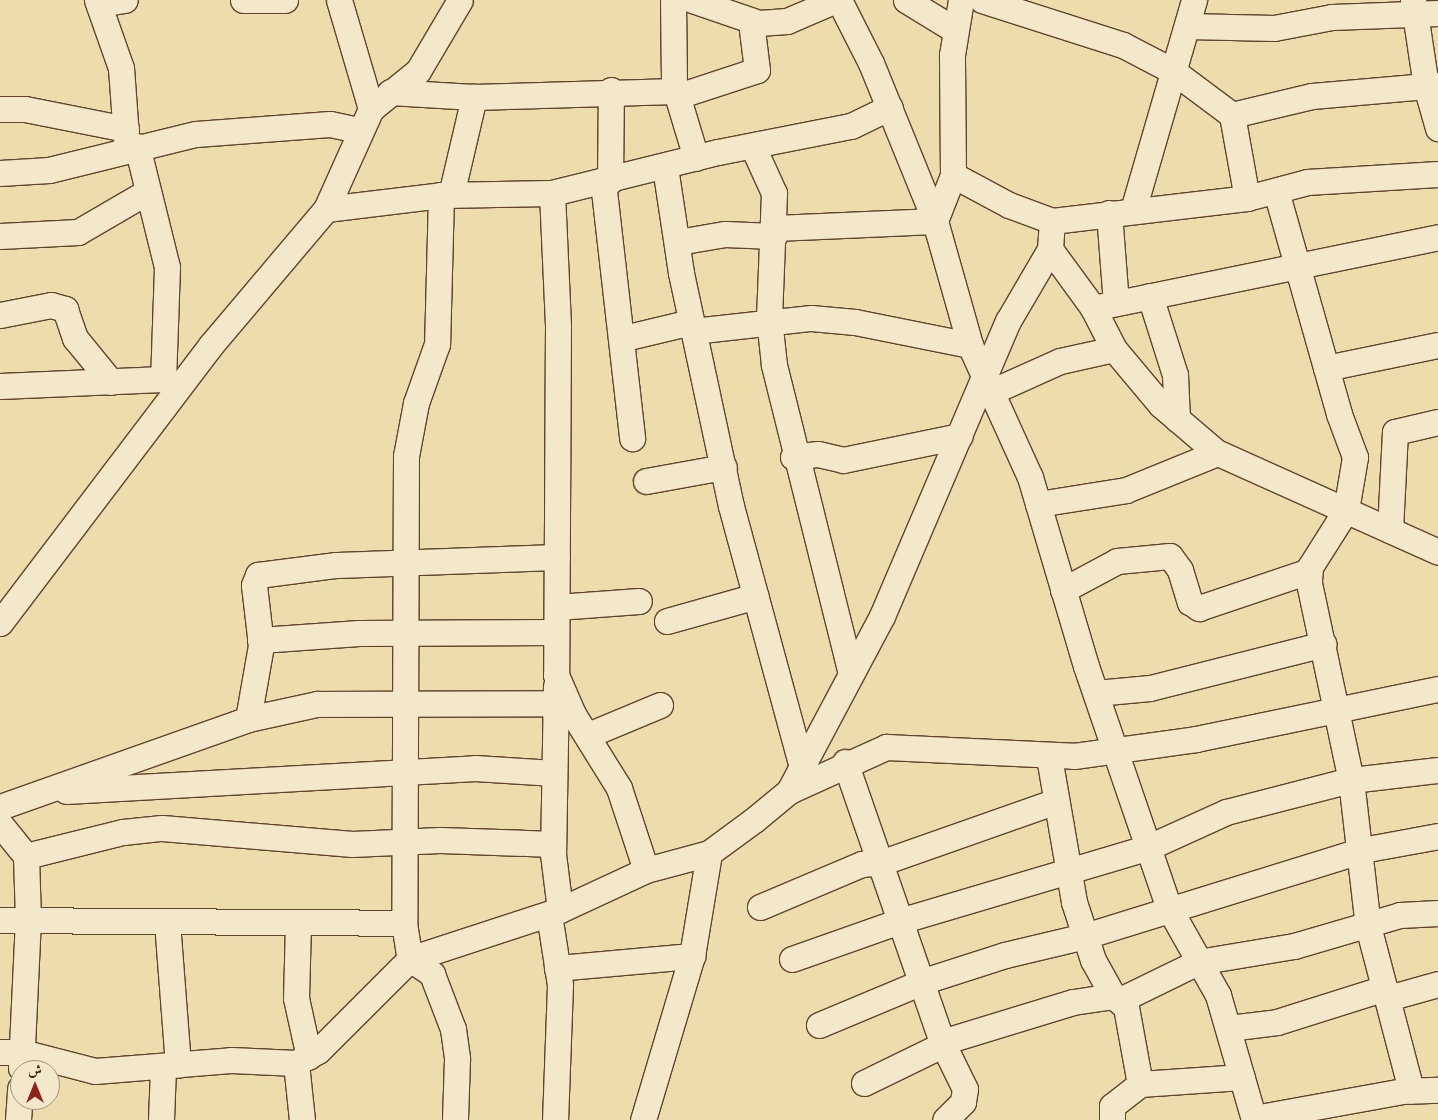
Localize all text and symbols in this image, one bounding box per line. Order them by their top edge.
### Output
north arrow [10,1060,60,1110]
text: ش [28,1062,42,1080]

